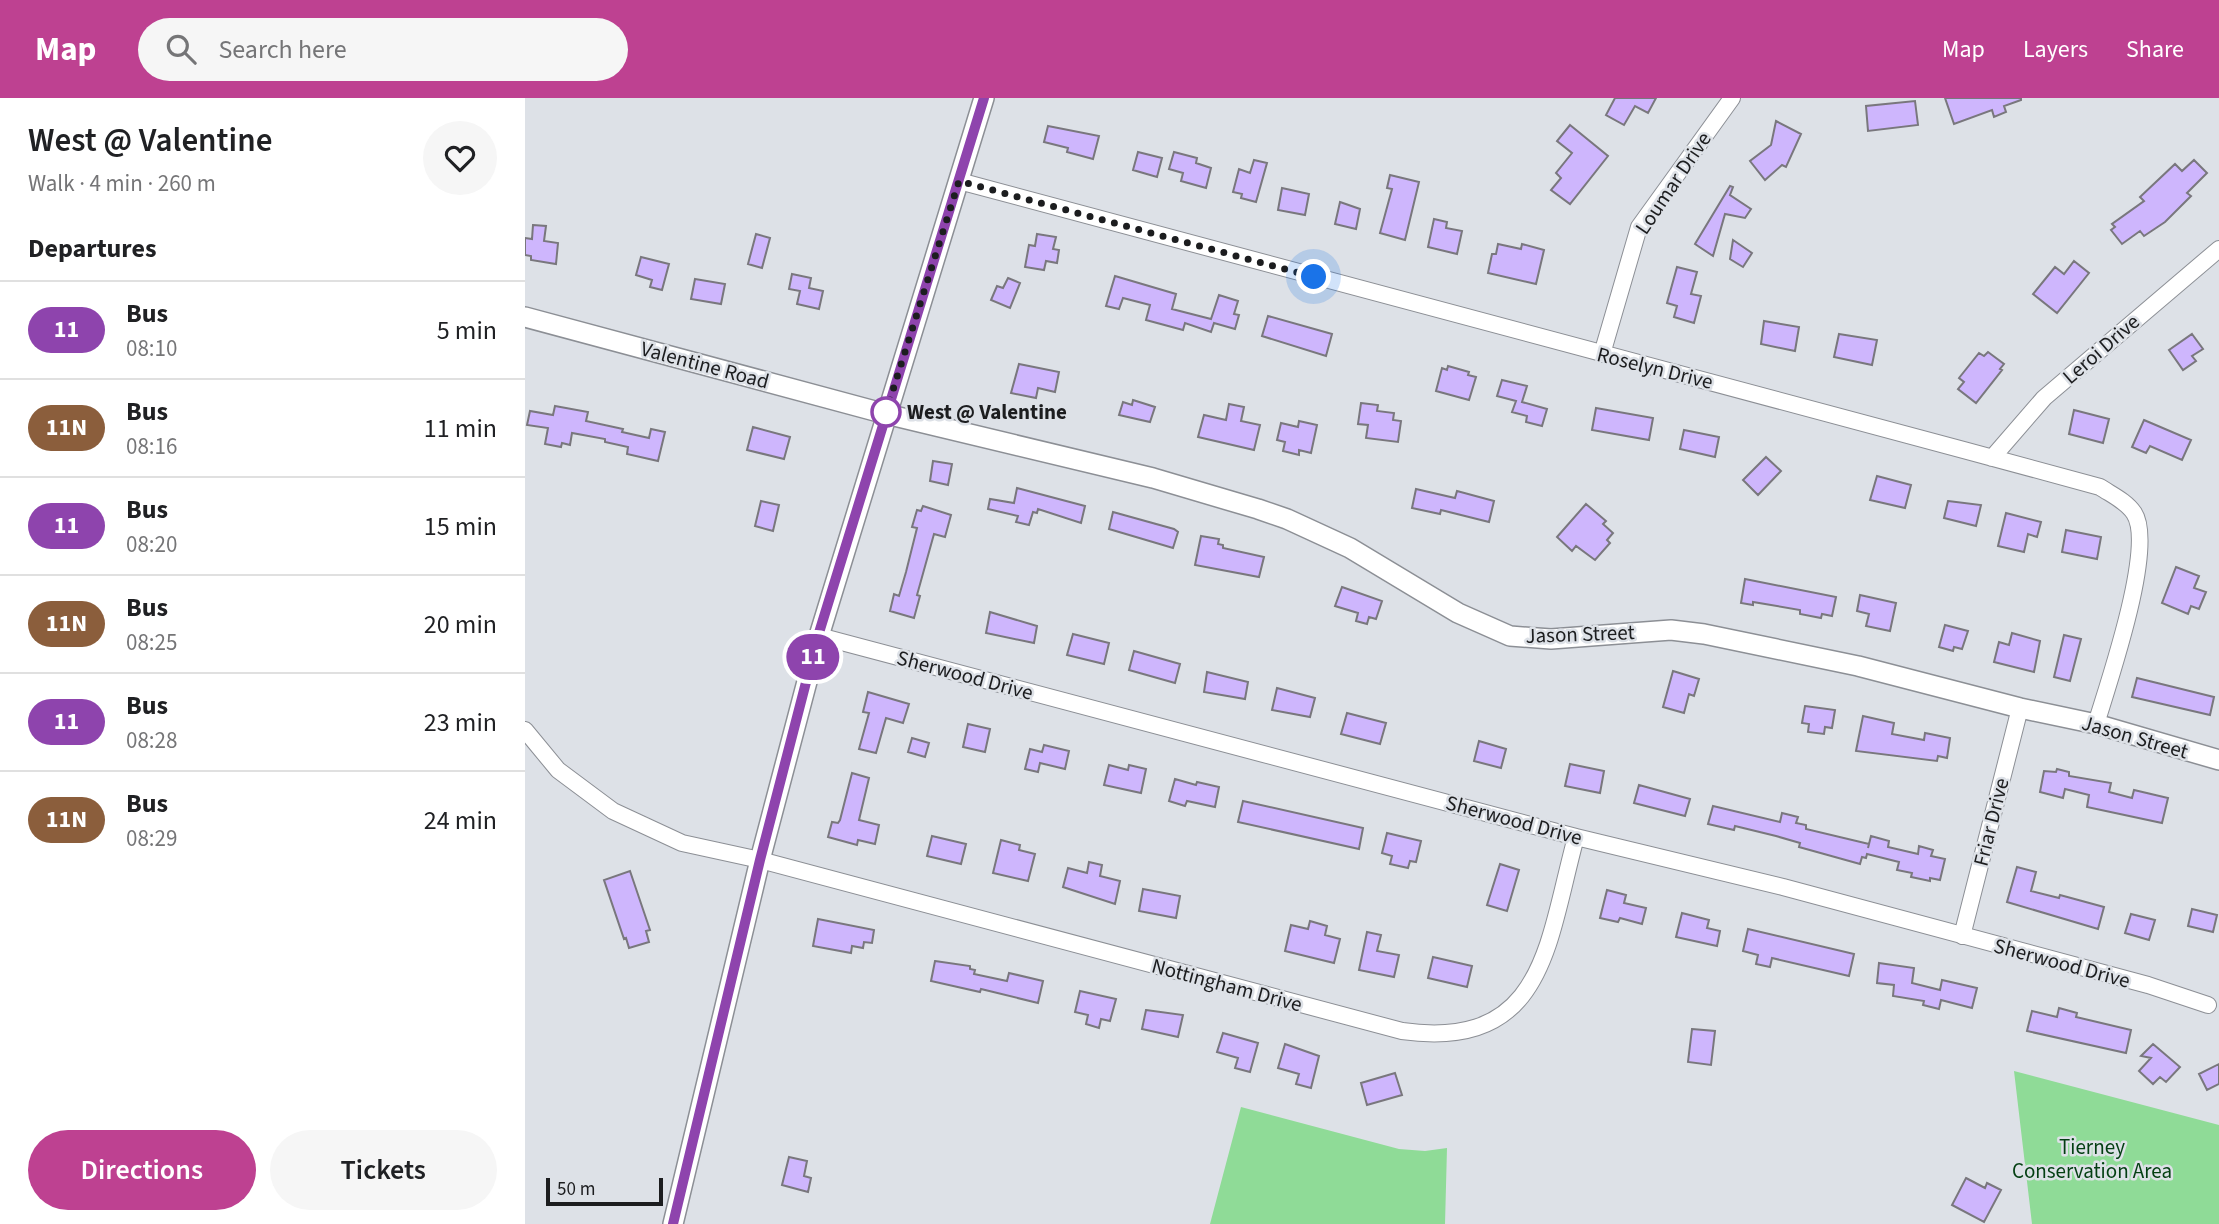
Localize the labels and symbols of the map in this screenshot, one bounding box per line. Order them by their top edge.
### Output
street label: Loumar Drive [1628,126,1718,240]
your location [1296,259,1331,294]
street label: Leroi Drive [2056,307,2146,391]
street label: Valentine Road [638,333,772,397]
street label: Roselyn Drive [1594,339,1716,397]
marker: West @ Valentine [871,397,901,427]
place label: West @ Valentine [907,397,1067,427]
street label: Jason Street [1525,617,1635,651]
line badge: 11 [781,634,845,680]
street label: Sherwood Drive [894,642,1036,708]
street label: Jason Street [2078,708,2192,766]
street label: Friar Drive [1966,775,2016,869]
street label: Sherwood Drive [1443,787,1585,853]
street label: Sherwood Drive [1991,930,2133,996]
street label: Nottingham Drive [1148,950,1306,1020]
park label: Tierney Conservation Area [2012,1132,2172,1186]
scale bar [546,1175,663,1207]

